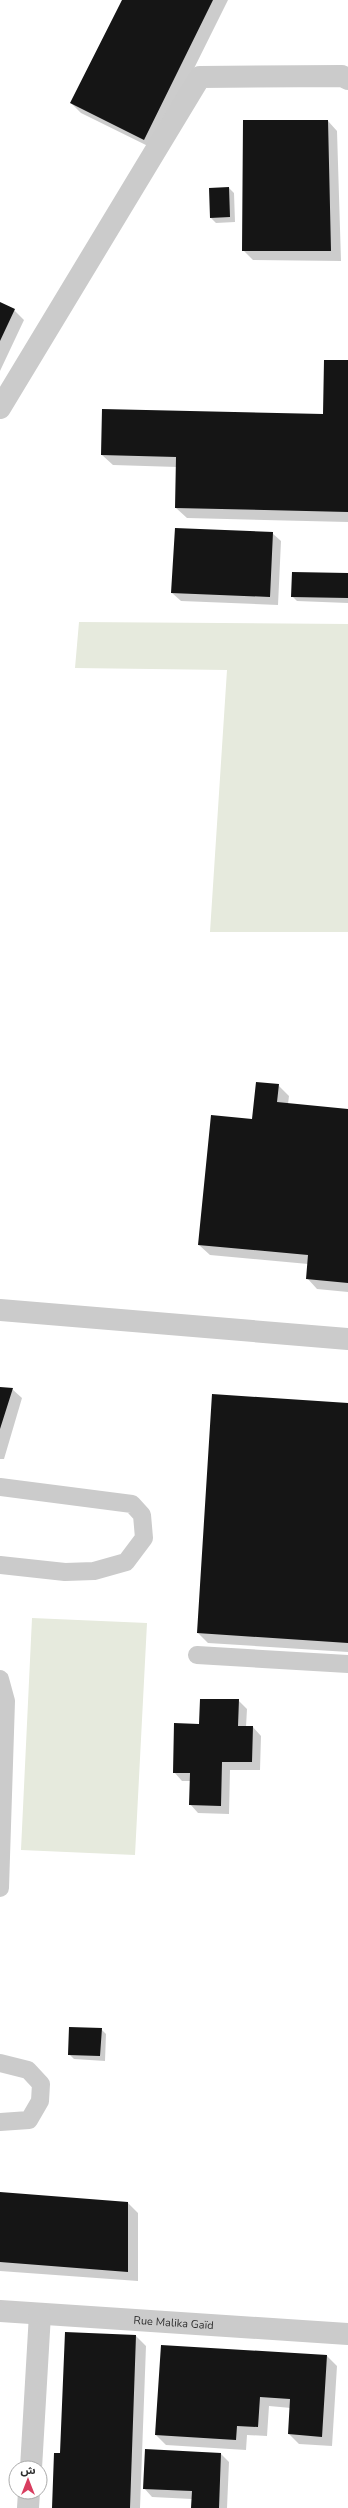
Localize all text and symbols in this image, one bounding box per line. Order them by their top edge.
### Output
street label: Rue Malika Gaïd [133,2312,214,2333]
north arrow [8,2460,48,2500]
text: ش [20,2463,36,2478]

